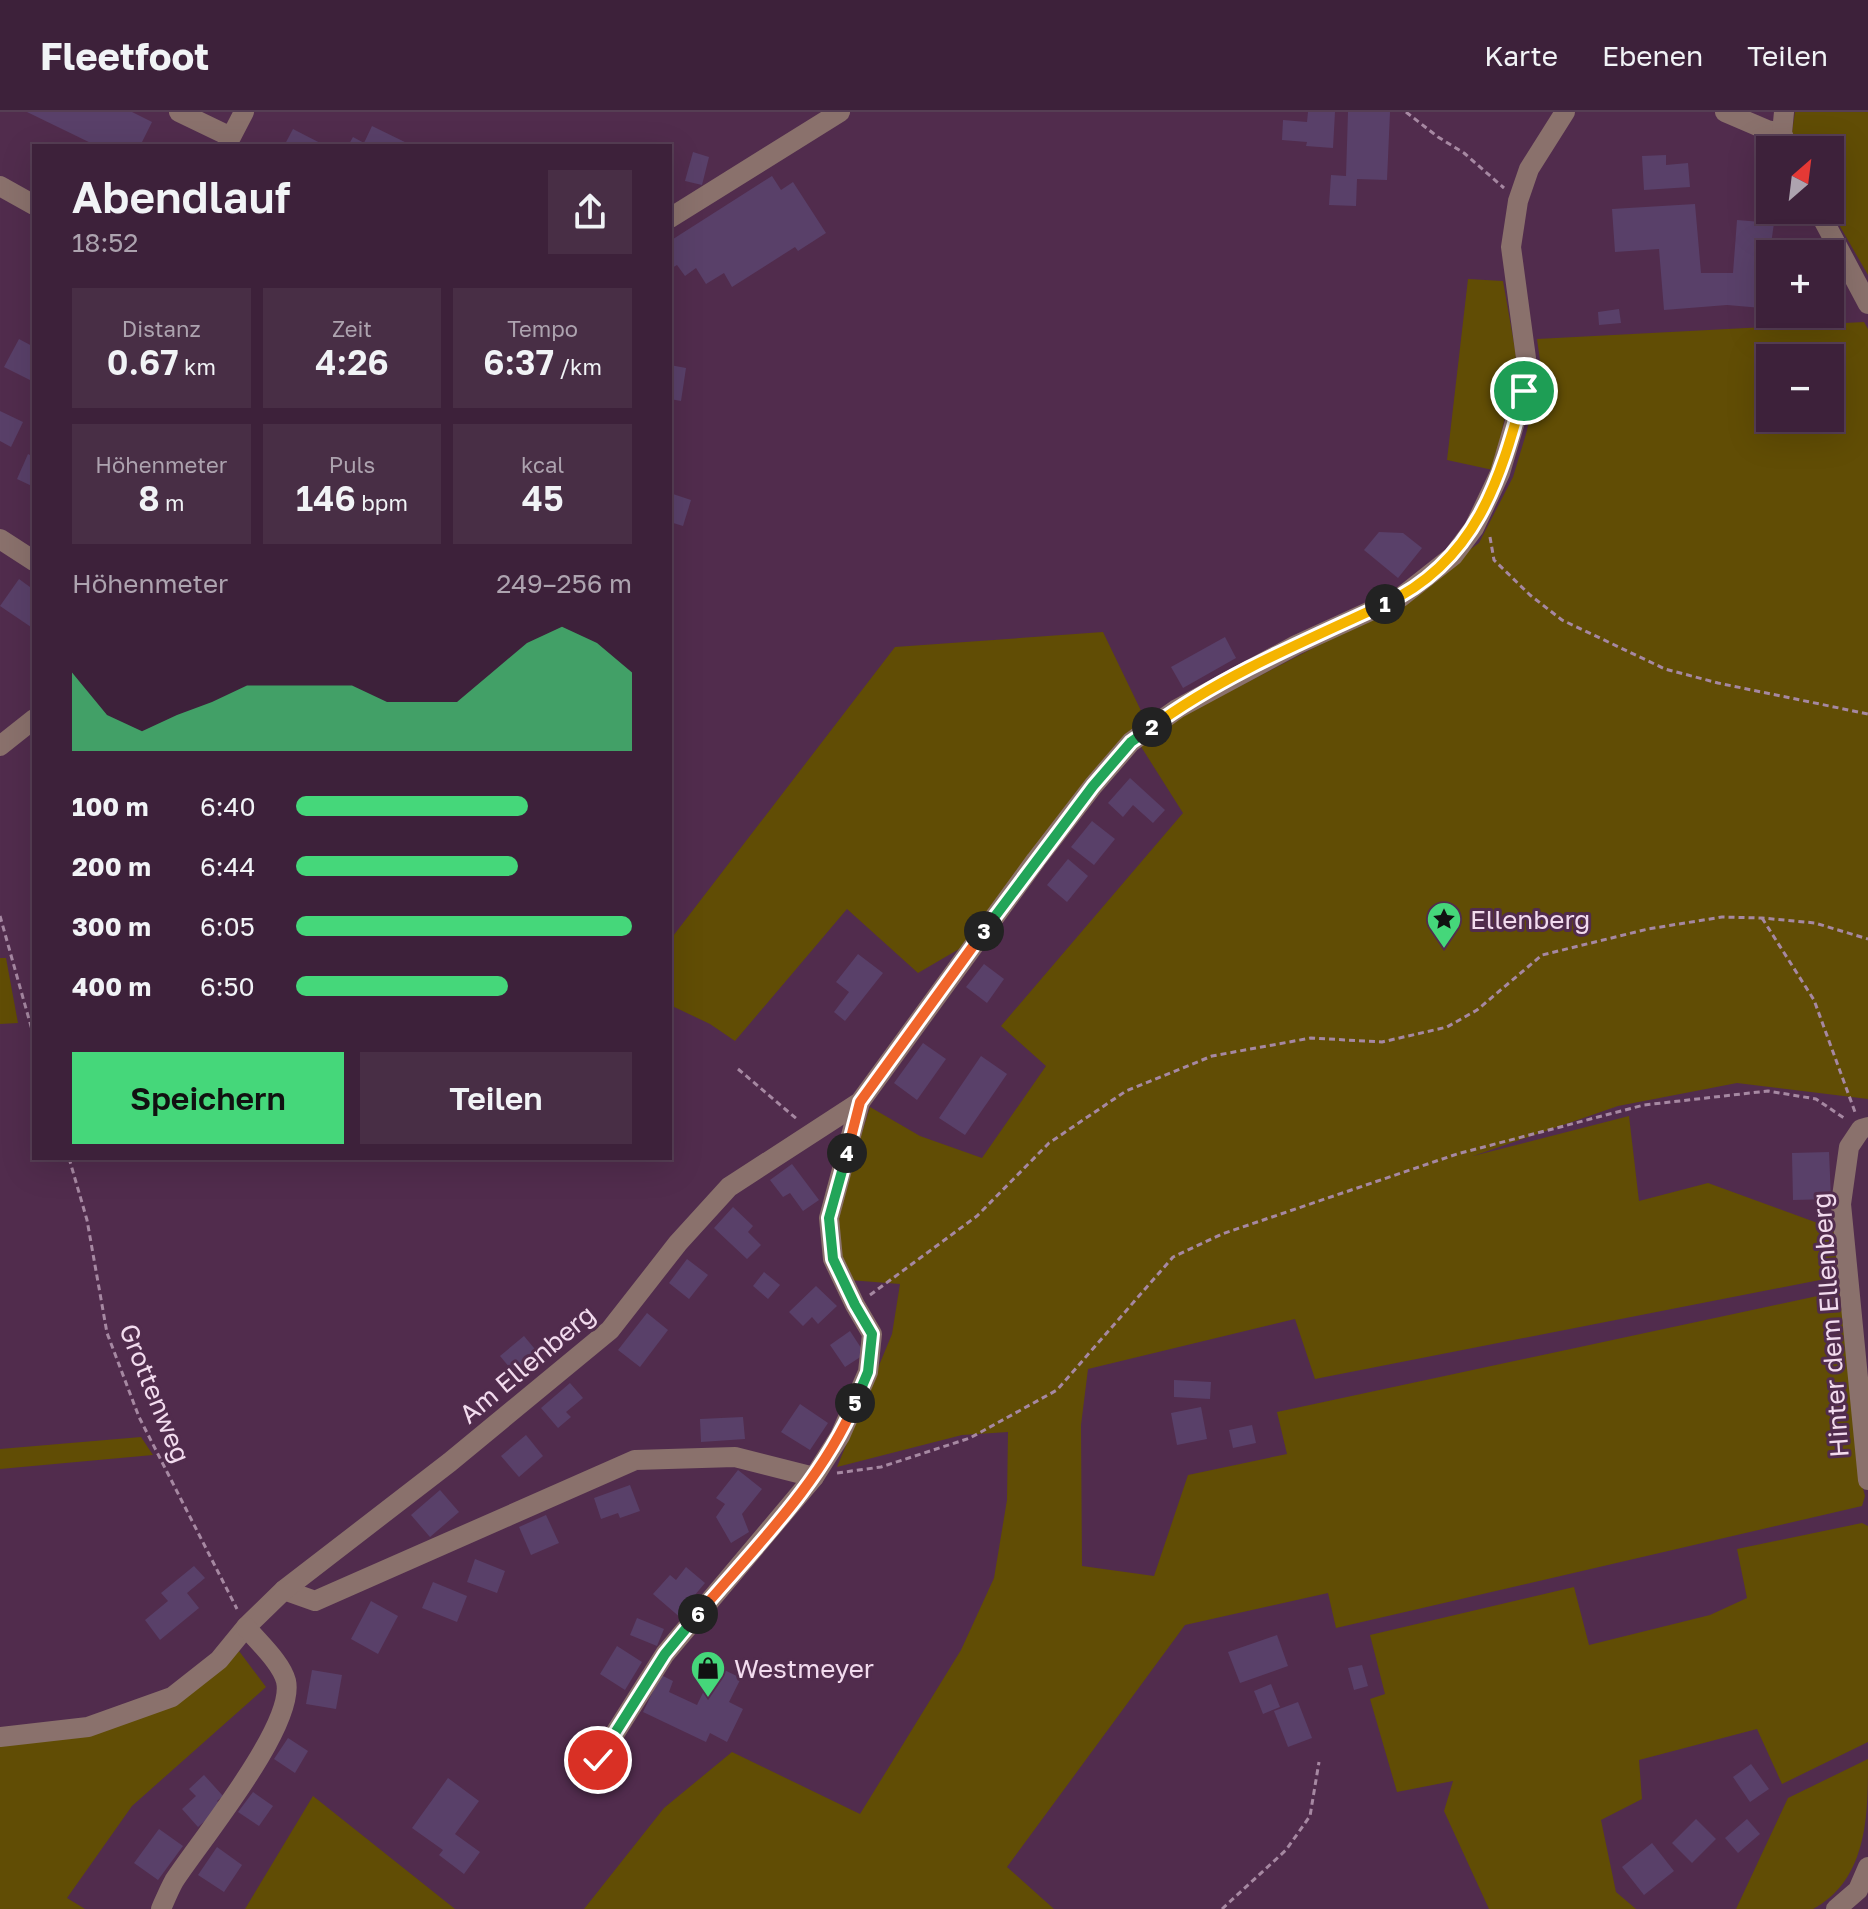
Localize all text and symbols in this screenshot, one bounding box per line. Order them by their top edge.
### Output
text: Fleetfoot [40,33,209,78]
text: Karte [1484,39,1558,72]
text: Ebenen [1602,39,1703,72]
text: Teilen [1747,39,1828,72]
north arrow [1756,136,1844,224]
map controls [1756,136,1844,432]
text: Abendlauf [72,170,291,223]
button: share [548,170,632,254]
text: 18:52 [72,227,138,258]
button: + [1756,240,1844,328]
text: Distanz [122,315,201,342]
text: Zeit [332,315,372,342]
text: Tempo [507,315,578,342]
text: 0.67 [107,342,179,382]
text: 4:26 [315,342,389,382]
text: 6:37 [483,342,554,382]
button: − [1756,344,1844,432]
text: km [179,353,216,380]
text: /km [554,353,602,380]
pin [1490,357,1558,425]
icon: arrive [1502,369,1546,413]
text: Höhenmeter [95,451,227,478]
text: Puls [329,451,375,478]
text: kcal [521,451,564,478]
text: 8 [138,478,160,518]
text: 146 [296,478,356,518]
text: 45 [522,478,564,518]
text: m [160,489,185,516]
text: bpm [356,489,408,516]
text: Höhenmeter [72,568,228,599]
text: 249–256 m [496,568,632,599]
pin: 1 [1365,584,1405,624]
text: 1 [1379,590,1391,617]
pin: 2 [1132,707,1172,747]
text: 2 [1145,713,1159,740]
text: 100 m [72,791,148,822]
text: 6:40 [200,791,256,822]
text: 200 m [72,851,151,882]
text: 6:44 [200,851,255,882]
place icon: Ellenberg [1425,900,1463,950]
place label: Ellenberg [1470,904,1590,935]
text: 300 m [72,911,151,942]
text: 6:05 [200,911,255,942]
pin: 3 [964,911,1004,951]
text: 3 [977,917,991,944]
text: 400 m [72,971,151,1002]
text: 6:50 [200,971,255,1002]
button: Speichern [72,1052,344,1144]
button: Teilen [360,1052,632,1144]
pin: 4 [827,1133,867,1173]
text: 4 [840,1139,854,1166]
street label: Hinter dem Ellenberg [1805,1192,1855,1458]
street label: Am Ellenberg [453,1298,601,1430]
street label: Grottenweg [113,1319,197,1467]
pin: 5 [835,1383,875,1423]
text: 5 [848,1389,862,1416]
pin: 6 [678,1594,718,1634]
text: 6 [691,1600,705,1627]
shop icon: Westmeyer [689,1649,727,1699]
place label: Westmeyer [734,1653,874,1684]
pin [564,1726,632,1794]
icon: check [576,1738,620,1782]

